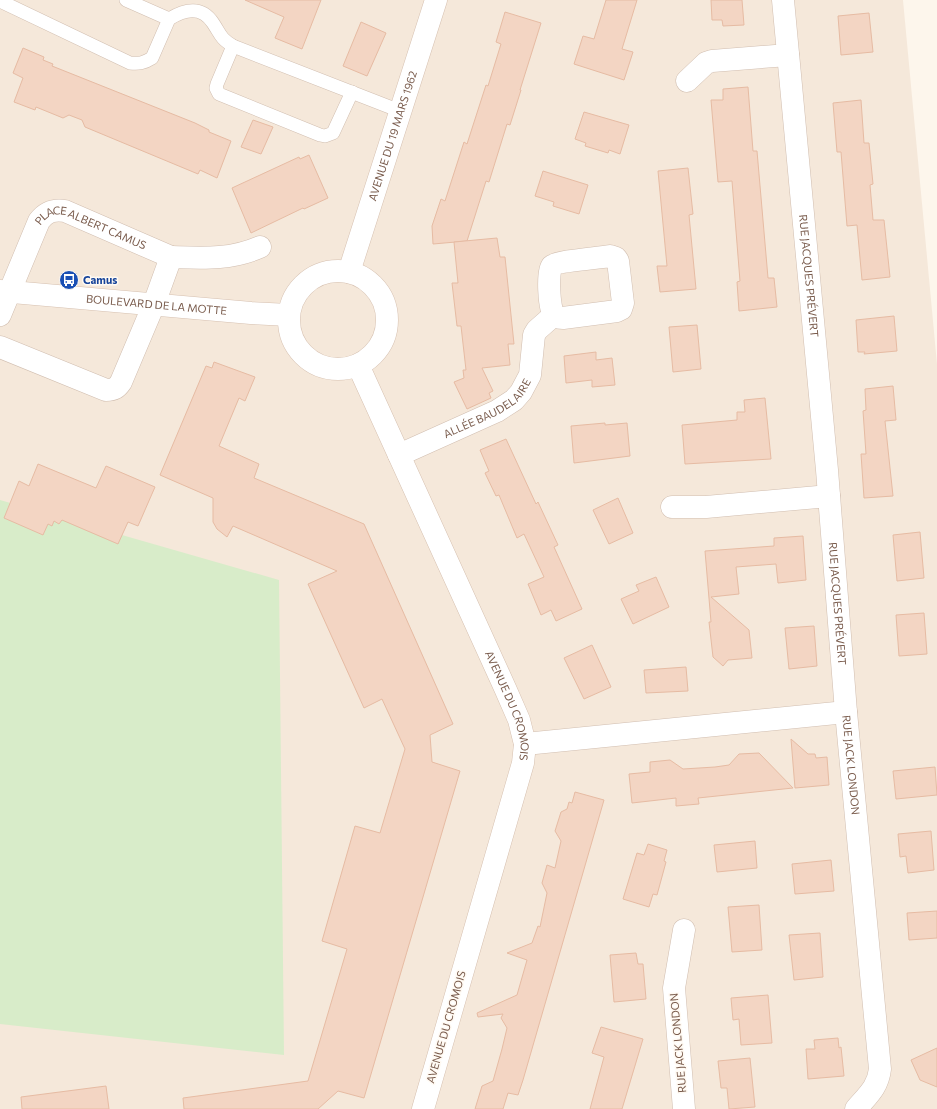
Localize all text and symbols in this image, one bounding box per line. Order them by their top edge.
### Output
street label: AVENUE DU 19 MARS 1962 [365,69,419,202]
street label: PLACE ALBERT CAMUS [32,203,148,252]
street label: RUE JACQUES PRÉVERT [797,214,822,338]
bus stop icon: Camus [58,269,80,291]
place label: Camus [83,273,117,286]
street label: BOULEVARD DE LA MOTTE [85,292,227,317]
street label: ALLÉE BAUDELAIRE [441,376,533,440]
street label: RUE JACQUES PRÉVERT [827,542,849,665]
street label: AVENUE DU CROMOIS [483,649,532,761]
street label: RUE JACK LONDON [840,714,863,815]
street label: AVENUE DU CROMOIS [423,969,468,1085]
street label: RUE JACK LONDON [667,993,689,1093]

